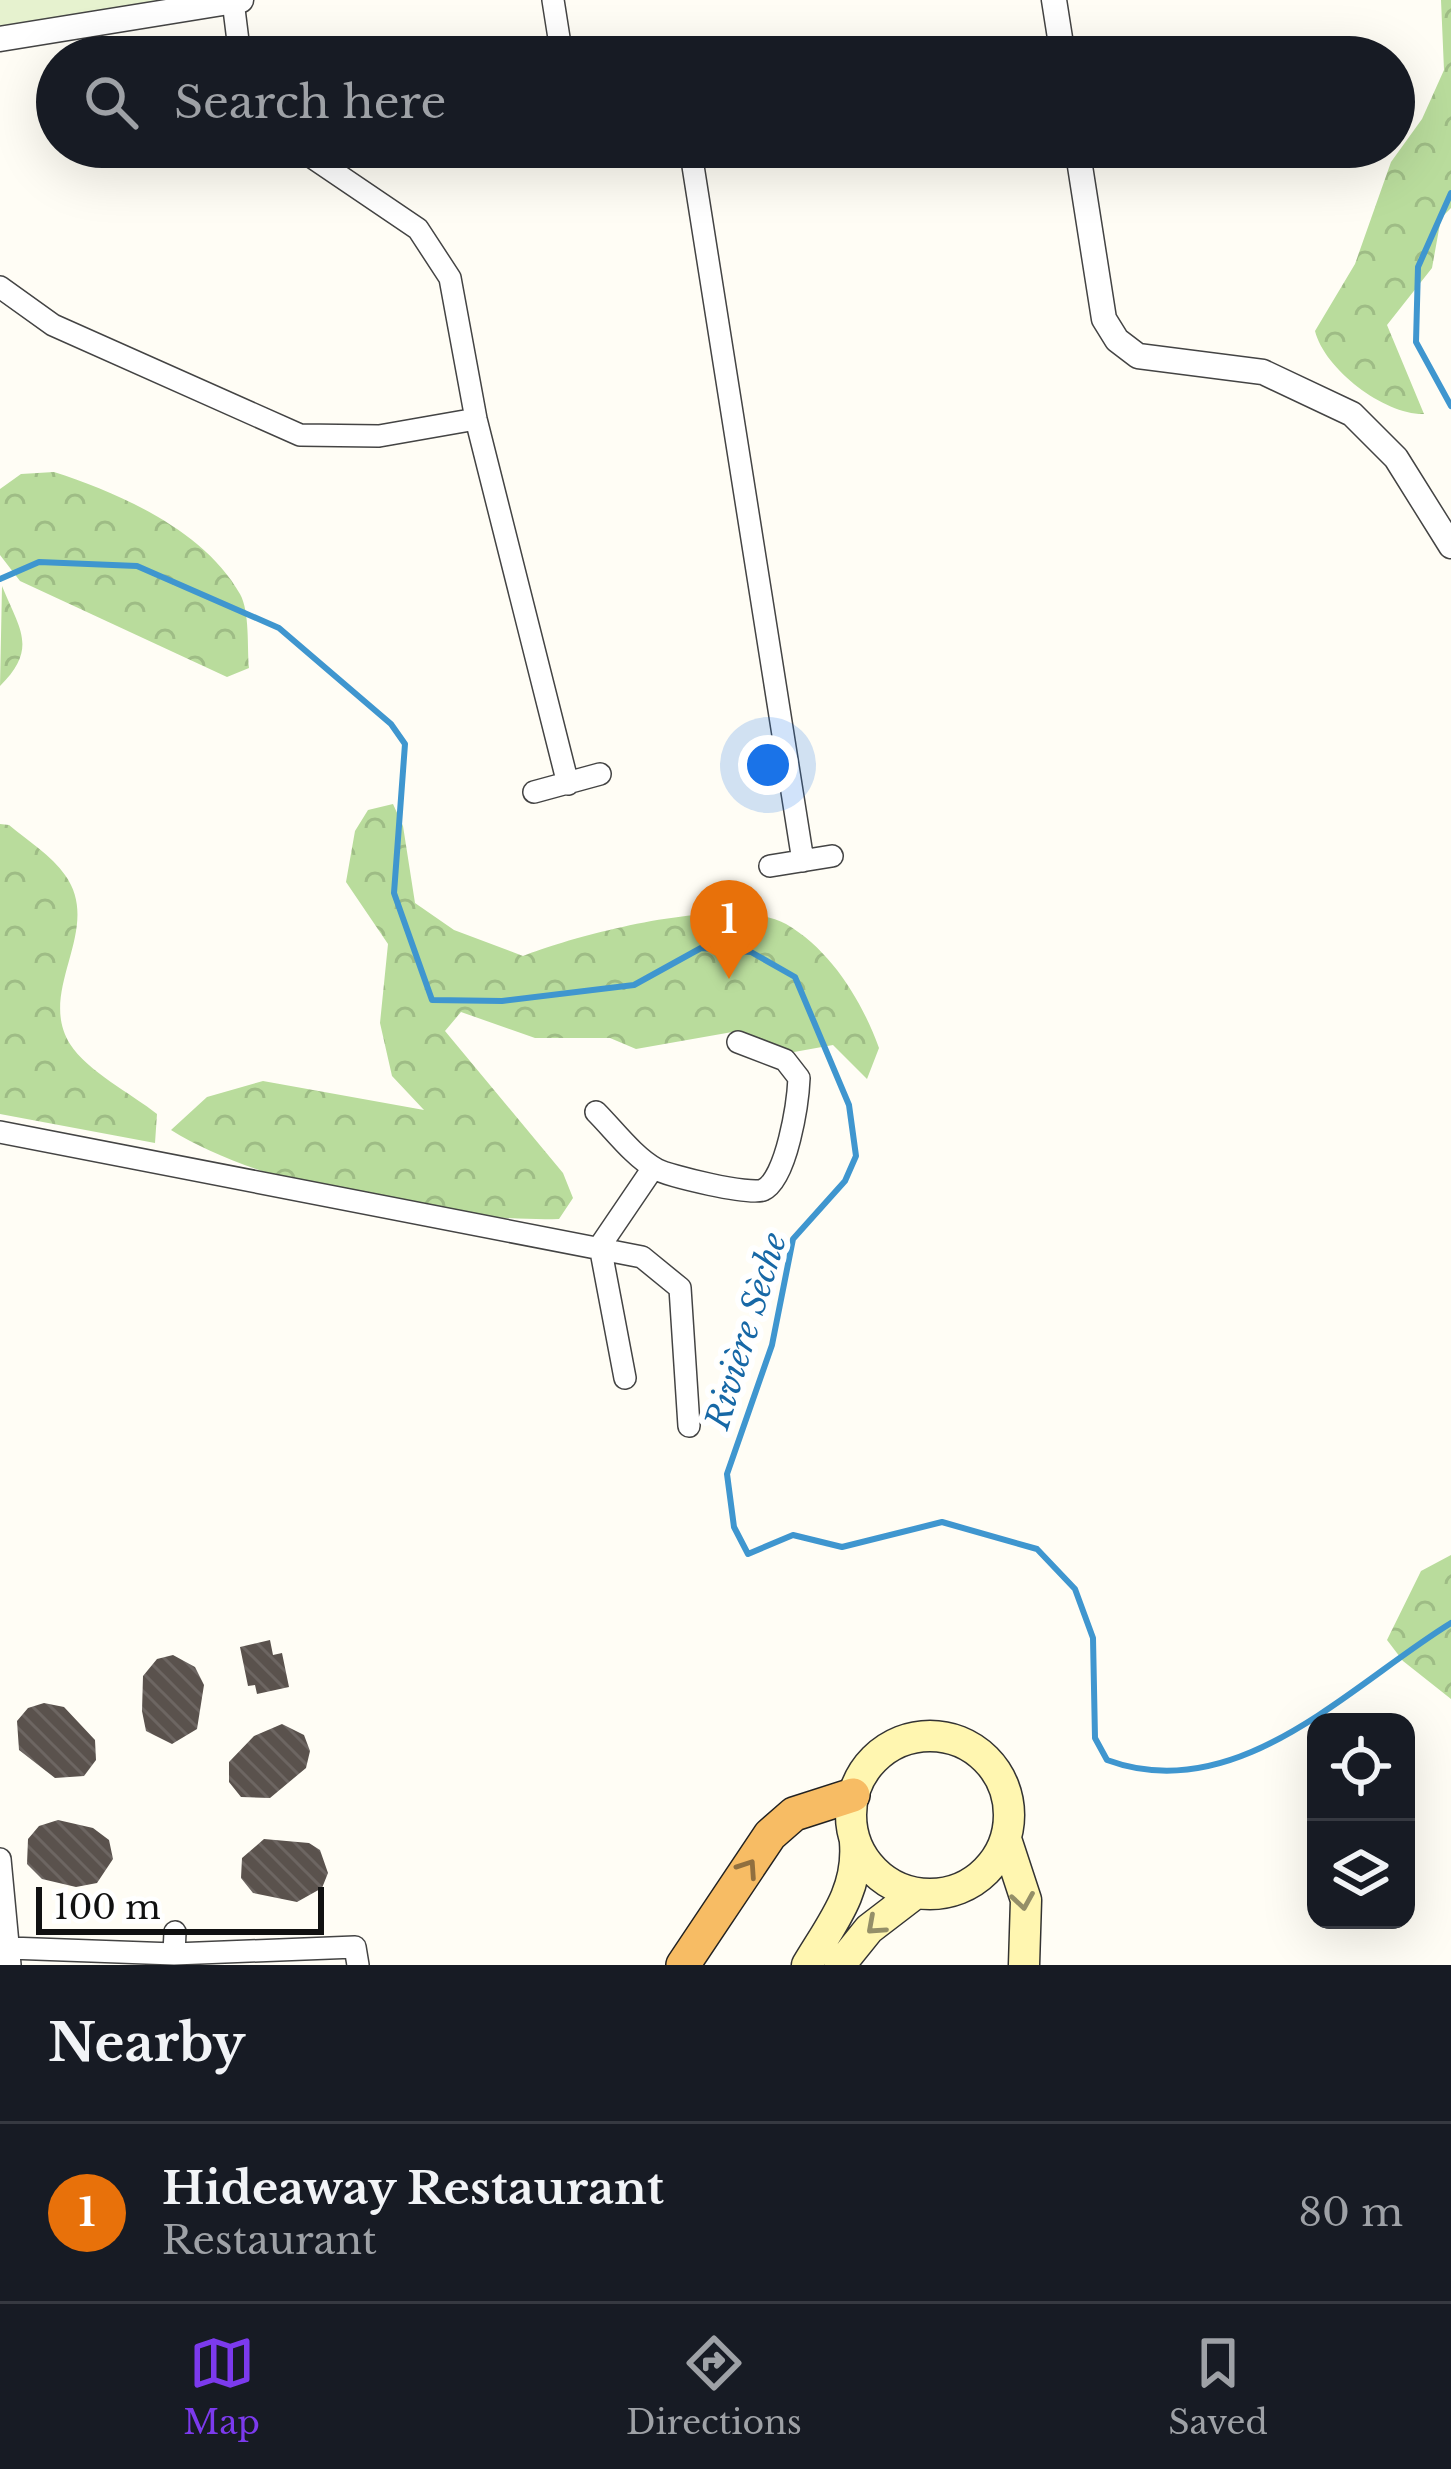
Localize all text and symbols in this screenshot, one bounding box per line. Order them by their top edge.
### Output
search box [36,36,1415,168]
icon: search [78,69,144,135]
text: Search here [174,74,446,130]
your location [738,735,798,795]
pin: 1 [690,880,768,979]
water label: Rivière Sèche [696,1228,795,1435]
map controls [1307,1713,1415,1929]
button: locate [1307,1713,1415,1821]
button: layers [1307,1821,1415,1929]
one-way arrow [734,1859,756,1881]
scale bar [36,1881,324,1934]
text: 100 m [54,1887,161,1928]
one-way arrow [1009,1891,1034,1911]
one-way arrow [868,1912,889,1933]
text: Nearby [48,2012,245,2075]
text: Hideaway Restaurant [162,2160,664,2216]
text: 1 [78,2188,96,2237]
text: 80 m [1298,2188,1403,2237]
text: Restaurant [162,2216,377,2265]
tab: Map [183,2330,260,2443]
tab: Directions [626,2330,802,2443]
tab: Saved [1168,2330,1268,2443]

